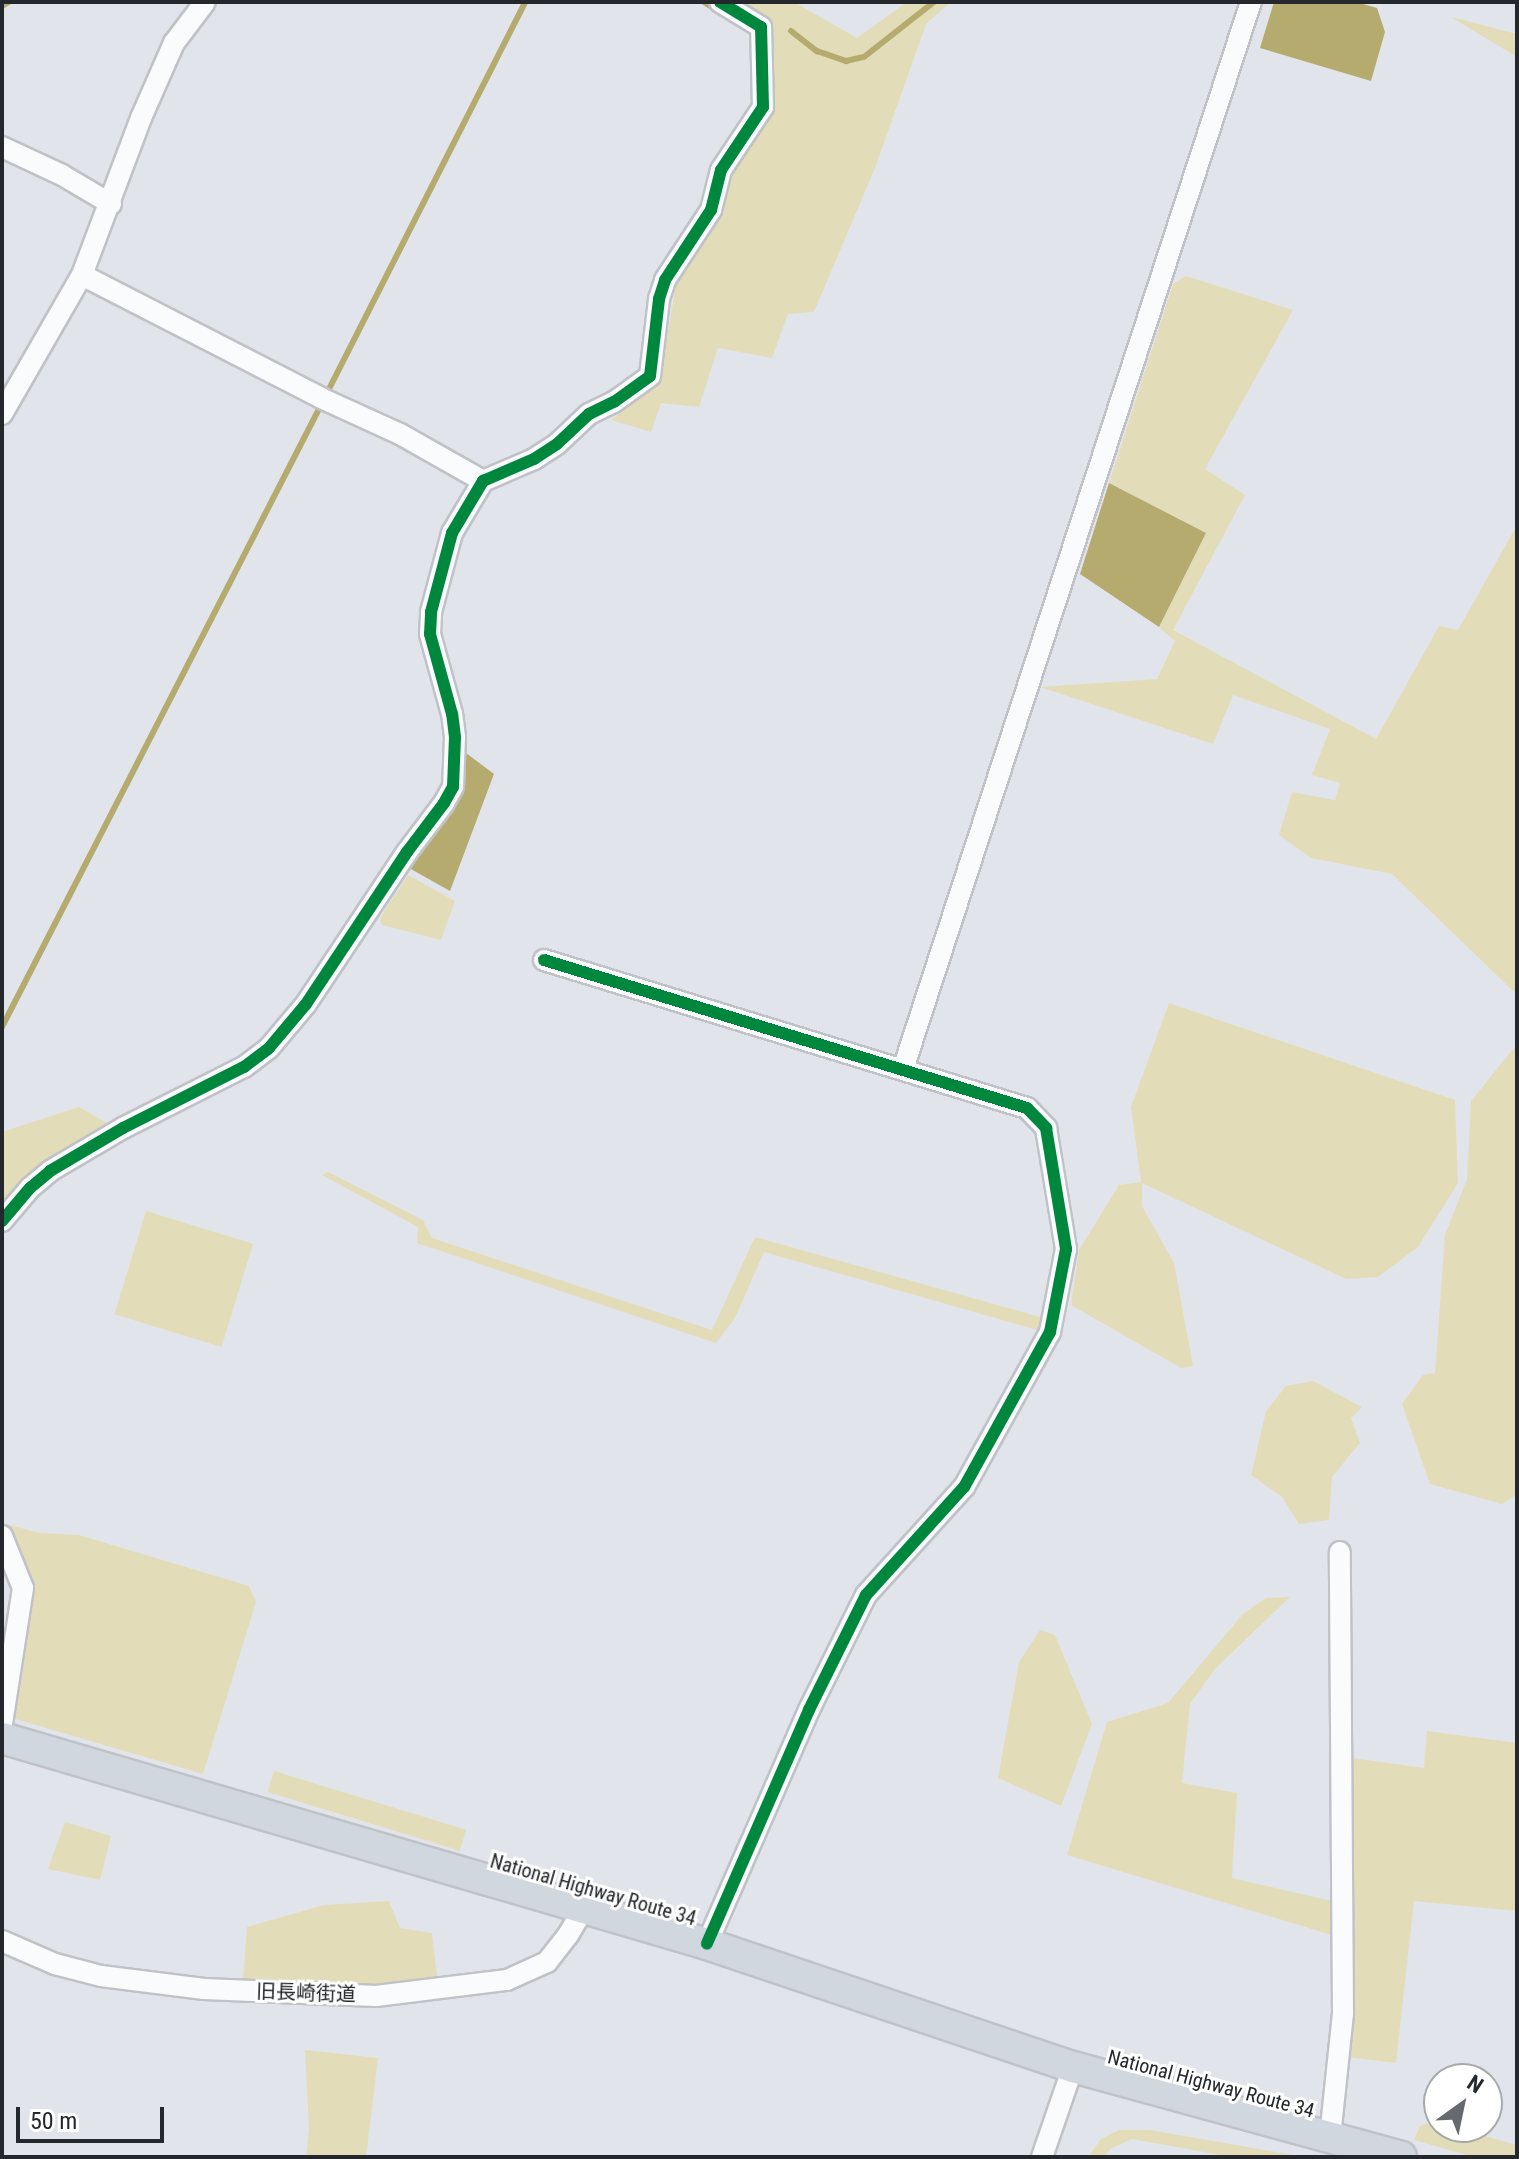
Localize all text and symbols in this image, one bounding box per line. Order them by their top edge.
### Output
street label: National Highway Route 34 [487,1849,699,1931]
street label: 旧長崎街道 [256,1979,356,2007]
street label: National Highway Route 34 [1105,2045,1317,2123]
north arrow [1423,2063,1503,2143]
text: N [1463,2070,1488,2098]
scale bar [20,2091,168,2141]
text: 50 m [30,2107,77,2135]

